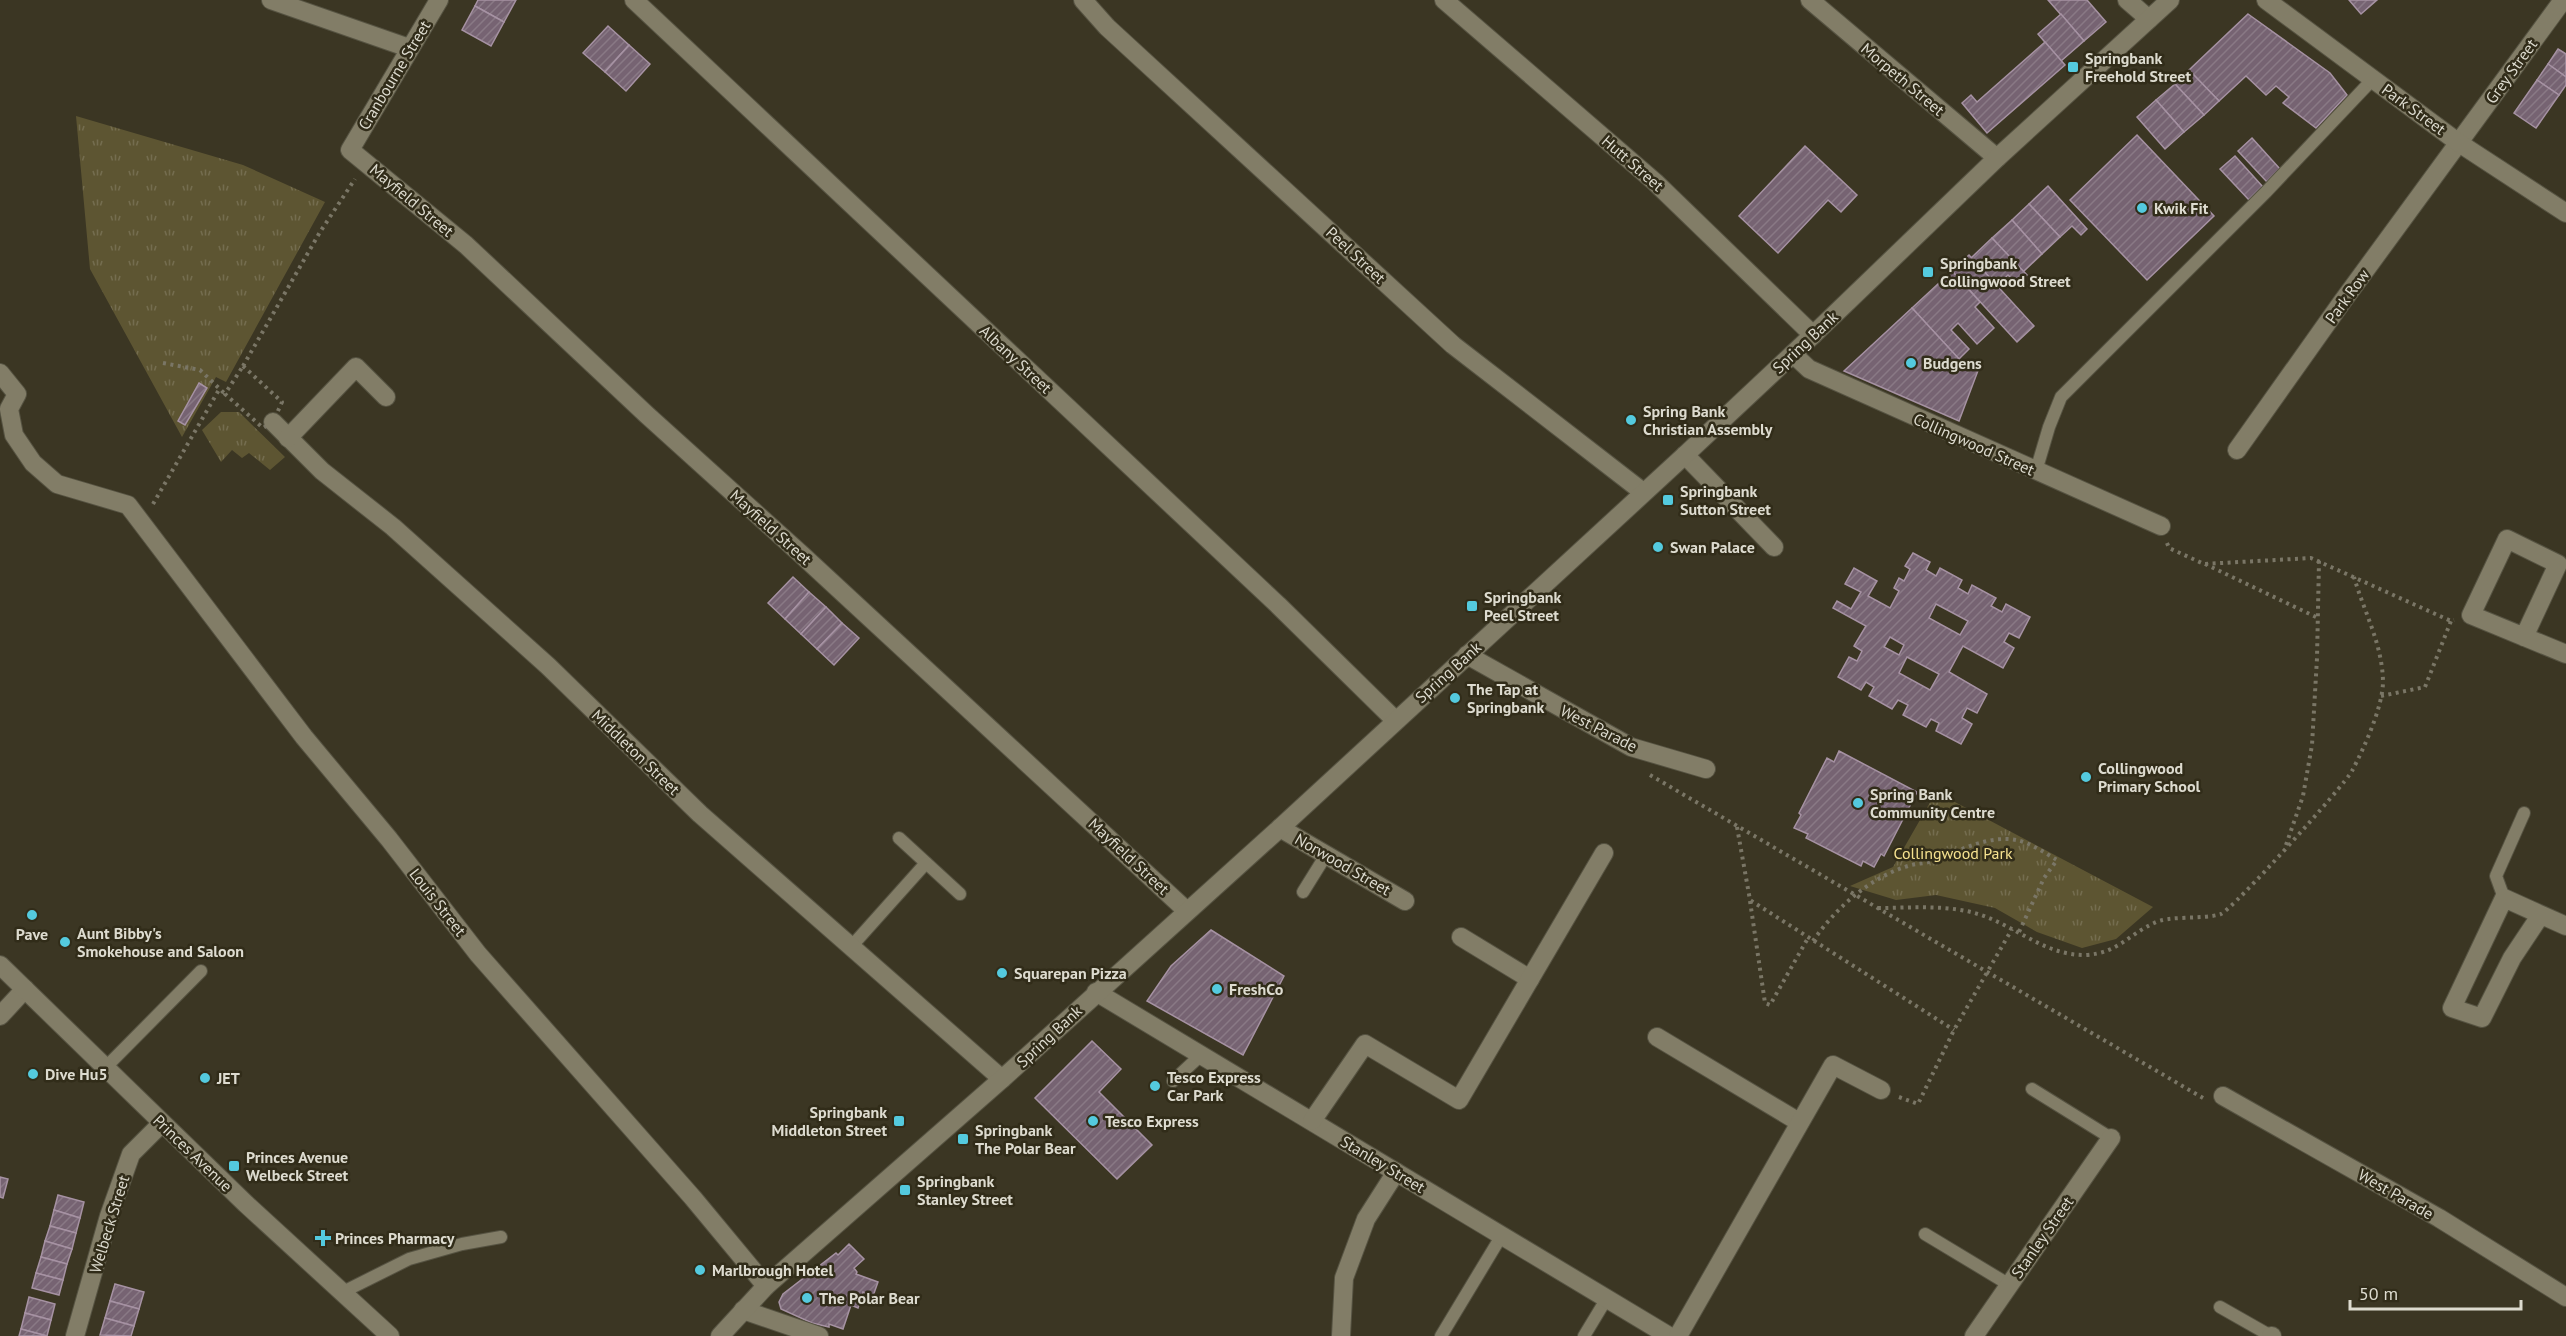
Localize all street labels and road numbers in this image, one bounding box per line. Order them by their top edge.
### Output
street label: Cranbourne Street [353,16,435,133]
street label: Grey Street [2481,34,2541,107]
street label: Morpeth Street [1857,38,1949,120]
street label: Park Street [2378,79,2450,139]
street label: Hutt Street [1598,131,1668,196]
street label: Mayfield Street [366,159,458,241]
street label: Peel Street [1322,222,1390,288]
street label: Park Row [2321,265,2373,327]
street label: Spring Bank [1768,306,1842,377]
street label: Albany Street [976,321,1057,398]
street label: Collingwood Street [1910,408,2038,480]
street label: Mayfield Street [726,485,816,569]
street label: Spring Bank [1411,637,1485,707]
street label: West Parade [1557,700,1641,756]
street label: Middleton Street [588,705,685,799]
street label: Mayfield Street [1084,813,1174,899]
street label: Norwood Street [1292,829,1395,900]
street label: Louis Street [405,864,471,940]
street label: Spring Bank [1012,1000,1086,1071]
street label: Princes Avenue [149,1110,237,1196]
street label: Stanley Street [1337,1131,1429,1197]
street label: West Parade [2355,1164,2437,1224]
street label: Welbeck Street [85,1172,134,1275]
street label: Stanley Street [2007,1192,2078,1282]

